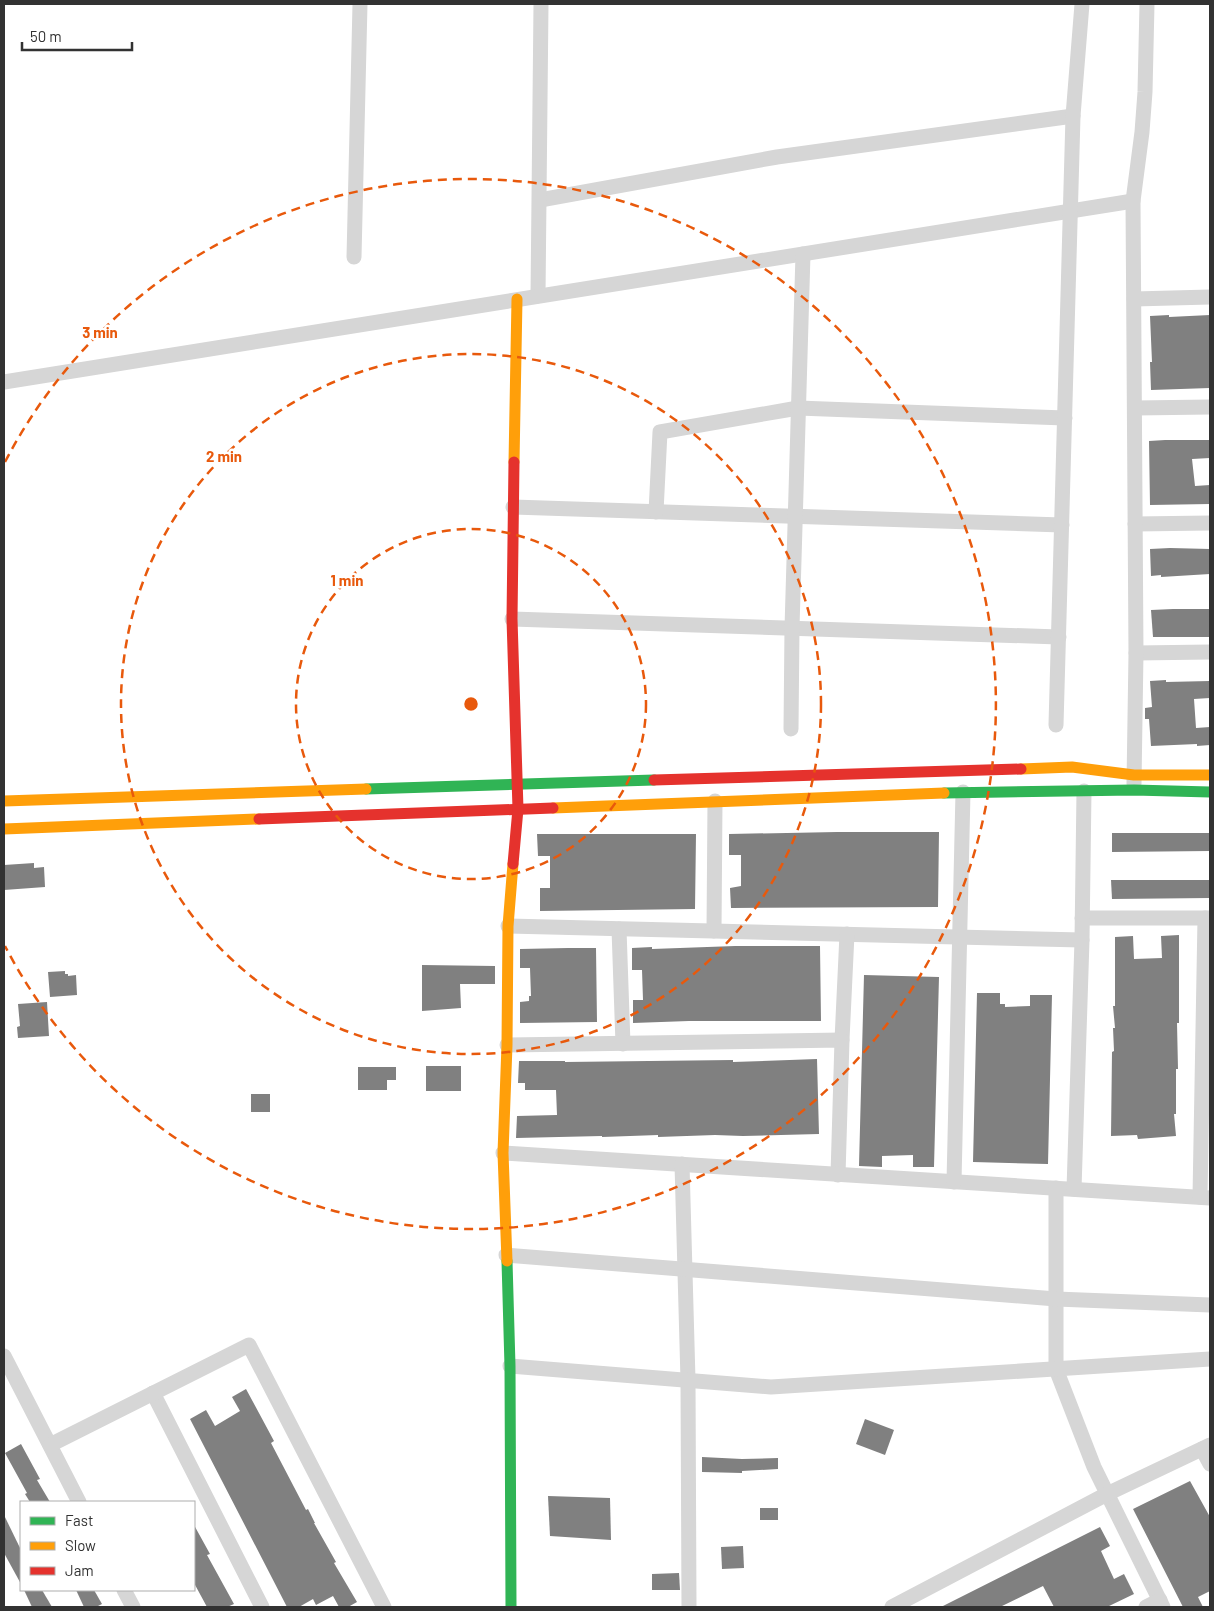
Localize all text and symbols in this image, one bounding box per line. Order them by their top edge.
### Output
scale bar [22,20,132,52]
text: 50 m [30,27,62,45]
text: 3 min [82,323,118,341]
text: 2 min [206,447,242,465]
text: 1 min [331,571,363,589]
centre of rings [462,695,480,713]
legend [20,1501,195,1591]
text: Fast [65,1511,93,1529]
text: Slow [65,1536,96,1554]
text: Jam [65,1561,94,1579]

